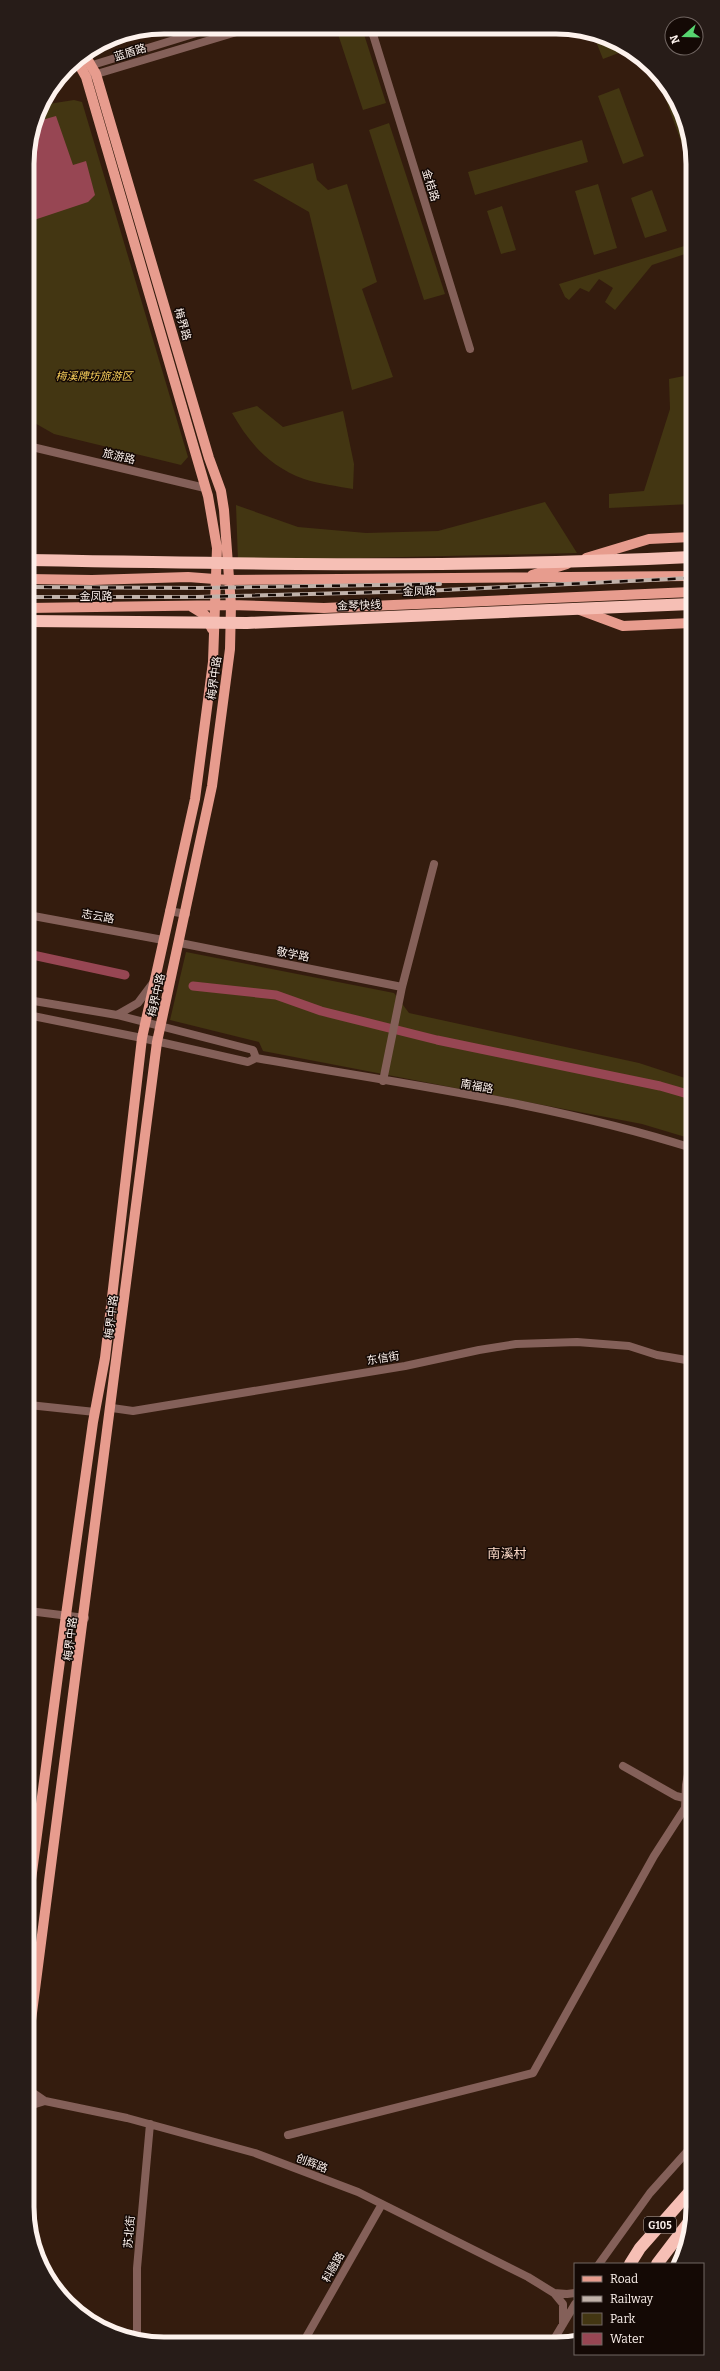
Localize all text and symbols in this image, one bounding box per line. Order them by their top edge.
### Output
north arrow [664,16,704,56]
text: N [667,33,683,45]
street label: 蓝盾路 [112,41,148,64]
street label: 金桔路 [419,167,442,203]
street label: 梅界路 [172,306,193,342]
park label: 梅溪牌坊旅游区 [56,370,134,383]
street label: 旅游路 [101,446,136,467]
street label: 金凤路 [402,584,436,599]
street label: 金凤路 [80,590,113,603]
street label: 金琴快线 [337,598,381,613]
street label: 梅界中路 [205,655,224,701]
street label: 志云路 [81,907,115,926]
street label: 敬学路 [275,945,310,964]
street label: 梅界中路 [145,972,168,1018]
street label: 南福路 [460,1077,494,1096]
street label: 梅界中路 [102,1294,121,1340]
street label: 东信街 [366,1349,400,1367]
district label: 南溪村 [487,1546,527,1561]
street label: 梅界中路 [61,1616,80,1662]
street label: 创辉路 [294,2151,330,2175]
street label: 苏北街 [122,2215,137,2249]
road number: G105 [644,2217,676,2233]
street label: 科融路 [320,2250,347,2285]
legend [574,2263,704,2355]
text: Road [610,2272,638,2286]
text: Railway [610,2292,654,2306]
text: Park [610,2312,636,2326]
text: Water [610,2332,645,2346]

